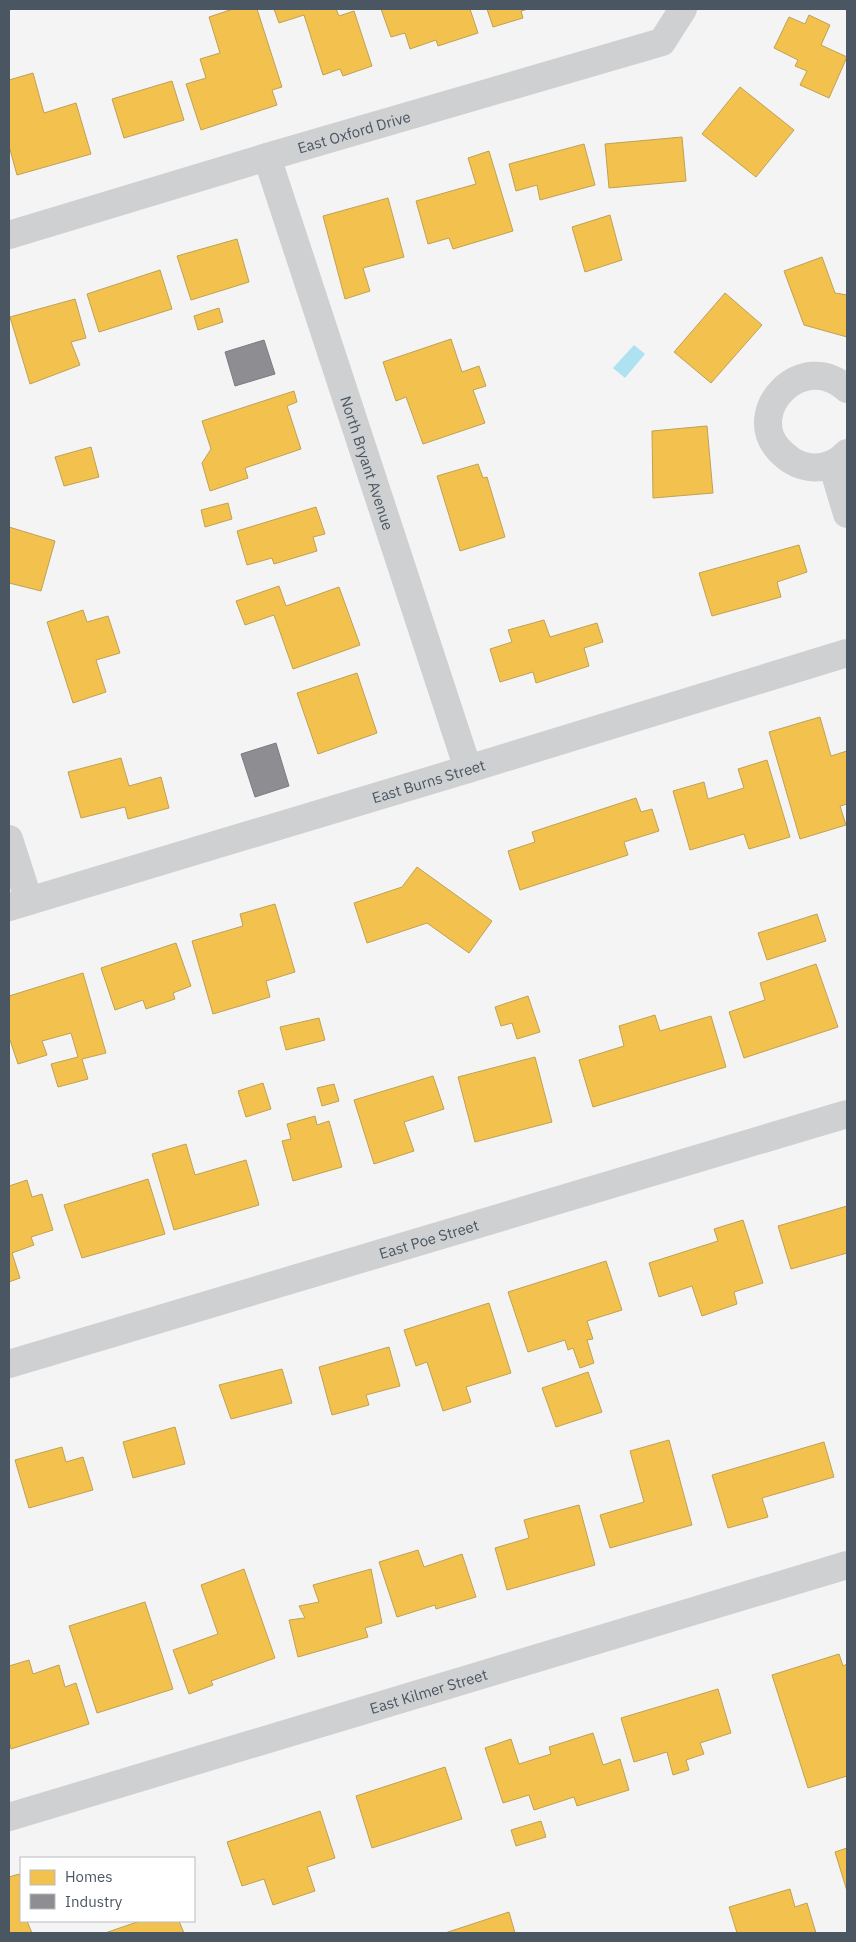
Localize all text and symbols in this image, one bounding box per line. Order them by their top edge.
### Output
street label: East Oxford Drive [295,106,413,157]
street label: North Bryant Avenue [337,393,398,532]
street label: East Burns Street [370,755,487,807]
street label: East Poe Street [377,1215,481,1263]
street label: East Kilmer Street [367,1664,489,1717]
legend [20,1857,195,1922]
text: Homes [65,1867,113,1886]
text: Industry [65,1892,123,1911]

